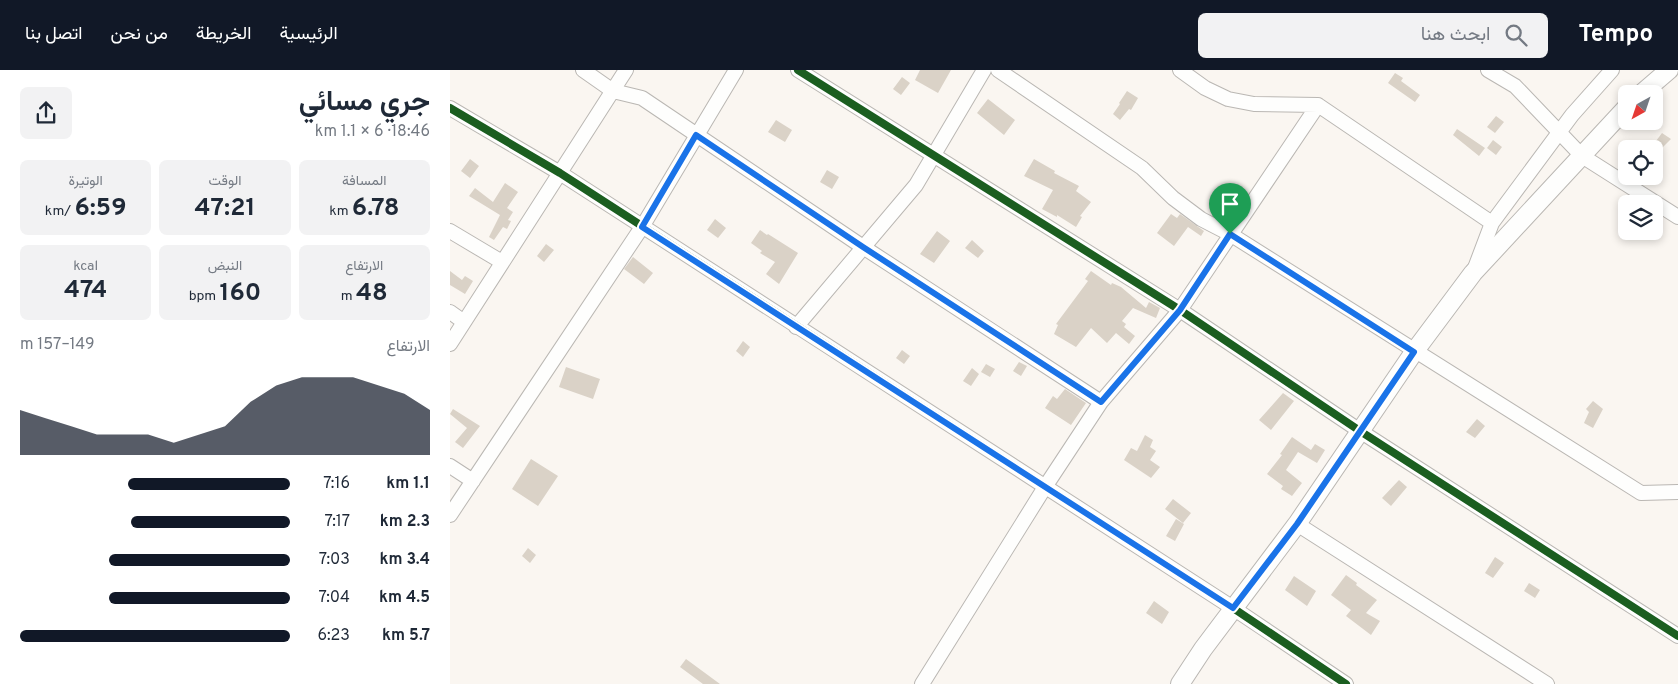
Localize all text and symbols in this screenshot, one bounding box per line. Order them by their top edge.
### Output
search box [1198,13,1548,58]
text: Tempo [1578,20,1653,50]
icon: search [1502,21,1530,49]
text: اتصل بنا [25,23,83,46]
text: من نحن [111,23,168,46]
text: الخريطة [196,23,251,46]
text: الرئيسية [279,23,338,46]
text: ابحث هنا [1421,23,1490,47]
text: جري مسائي [299,85,430,121]
north arrow [1618,85,1662,130]
map controls [1618,85,1663,240]
button: share [20,87,72,139]
text: 18:46 · 6 × 1.1 km [315,122,430,142]
button: locate [1618,140,1663,185]
text: الوتيرة [69,173,103,190]
text: الوقت [209,173,241,190]
text: المسافة [342,173,387,190]
pin [1209,183,1251,234]
icon: arrive [1216,190,1244,218]
text: 6:59 [74,193,127,225]
text: 47:21 [195,193,255,225]
text: 6.78 [352,193,400,225]
button: layers [1618,195,1663,240]
text: /km [45,203,74,220]
text: km [329,203,352,220]
text: kcal [73,258,98,275]
text: النبض [208,258,242,275]
text: الارتفاع [345,258,383,275]
text: 474 [64,275,107,307]
text: 160 [220,278,261,310]
text: 48 [356,278,388,310]
text: bpm [189,288,220,305]
text: m [341,288,356,305]
text: 149–157 m [20,335,95,355]
text: الارتفاع [387,337,430,357]
text: 7:16 [323,474,350,494]
text: 1.1 km [386,474,430,494]
text: 7:17 [324,512,350,532]
text: 2.3 km [380,512,430,532]
text: 7:03 [319,550,350,570]
text: 3.4 km [380,550,430,570]
text: 7:04 [318,588,350,608]
text: 4.5 km [379,588,430,608]
text: 6:23 [317,626,350,646]
text: 5.7 km [382,626,430,646]

